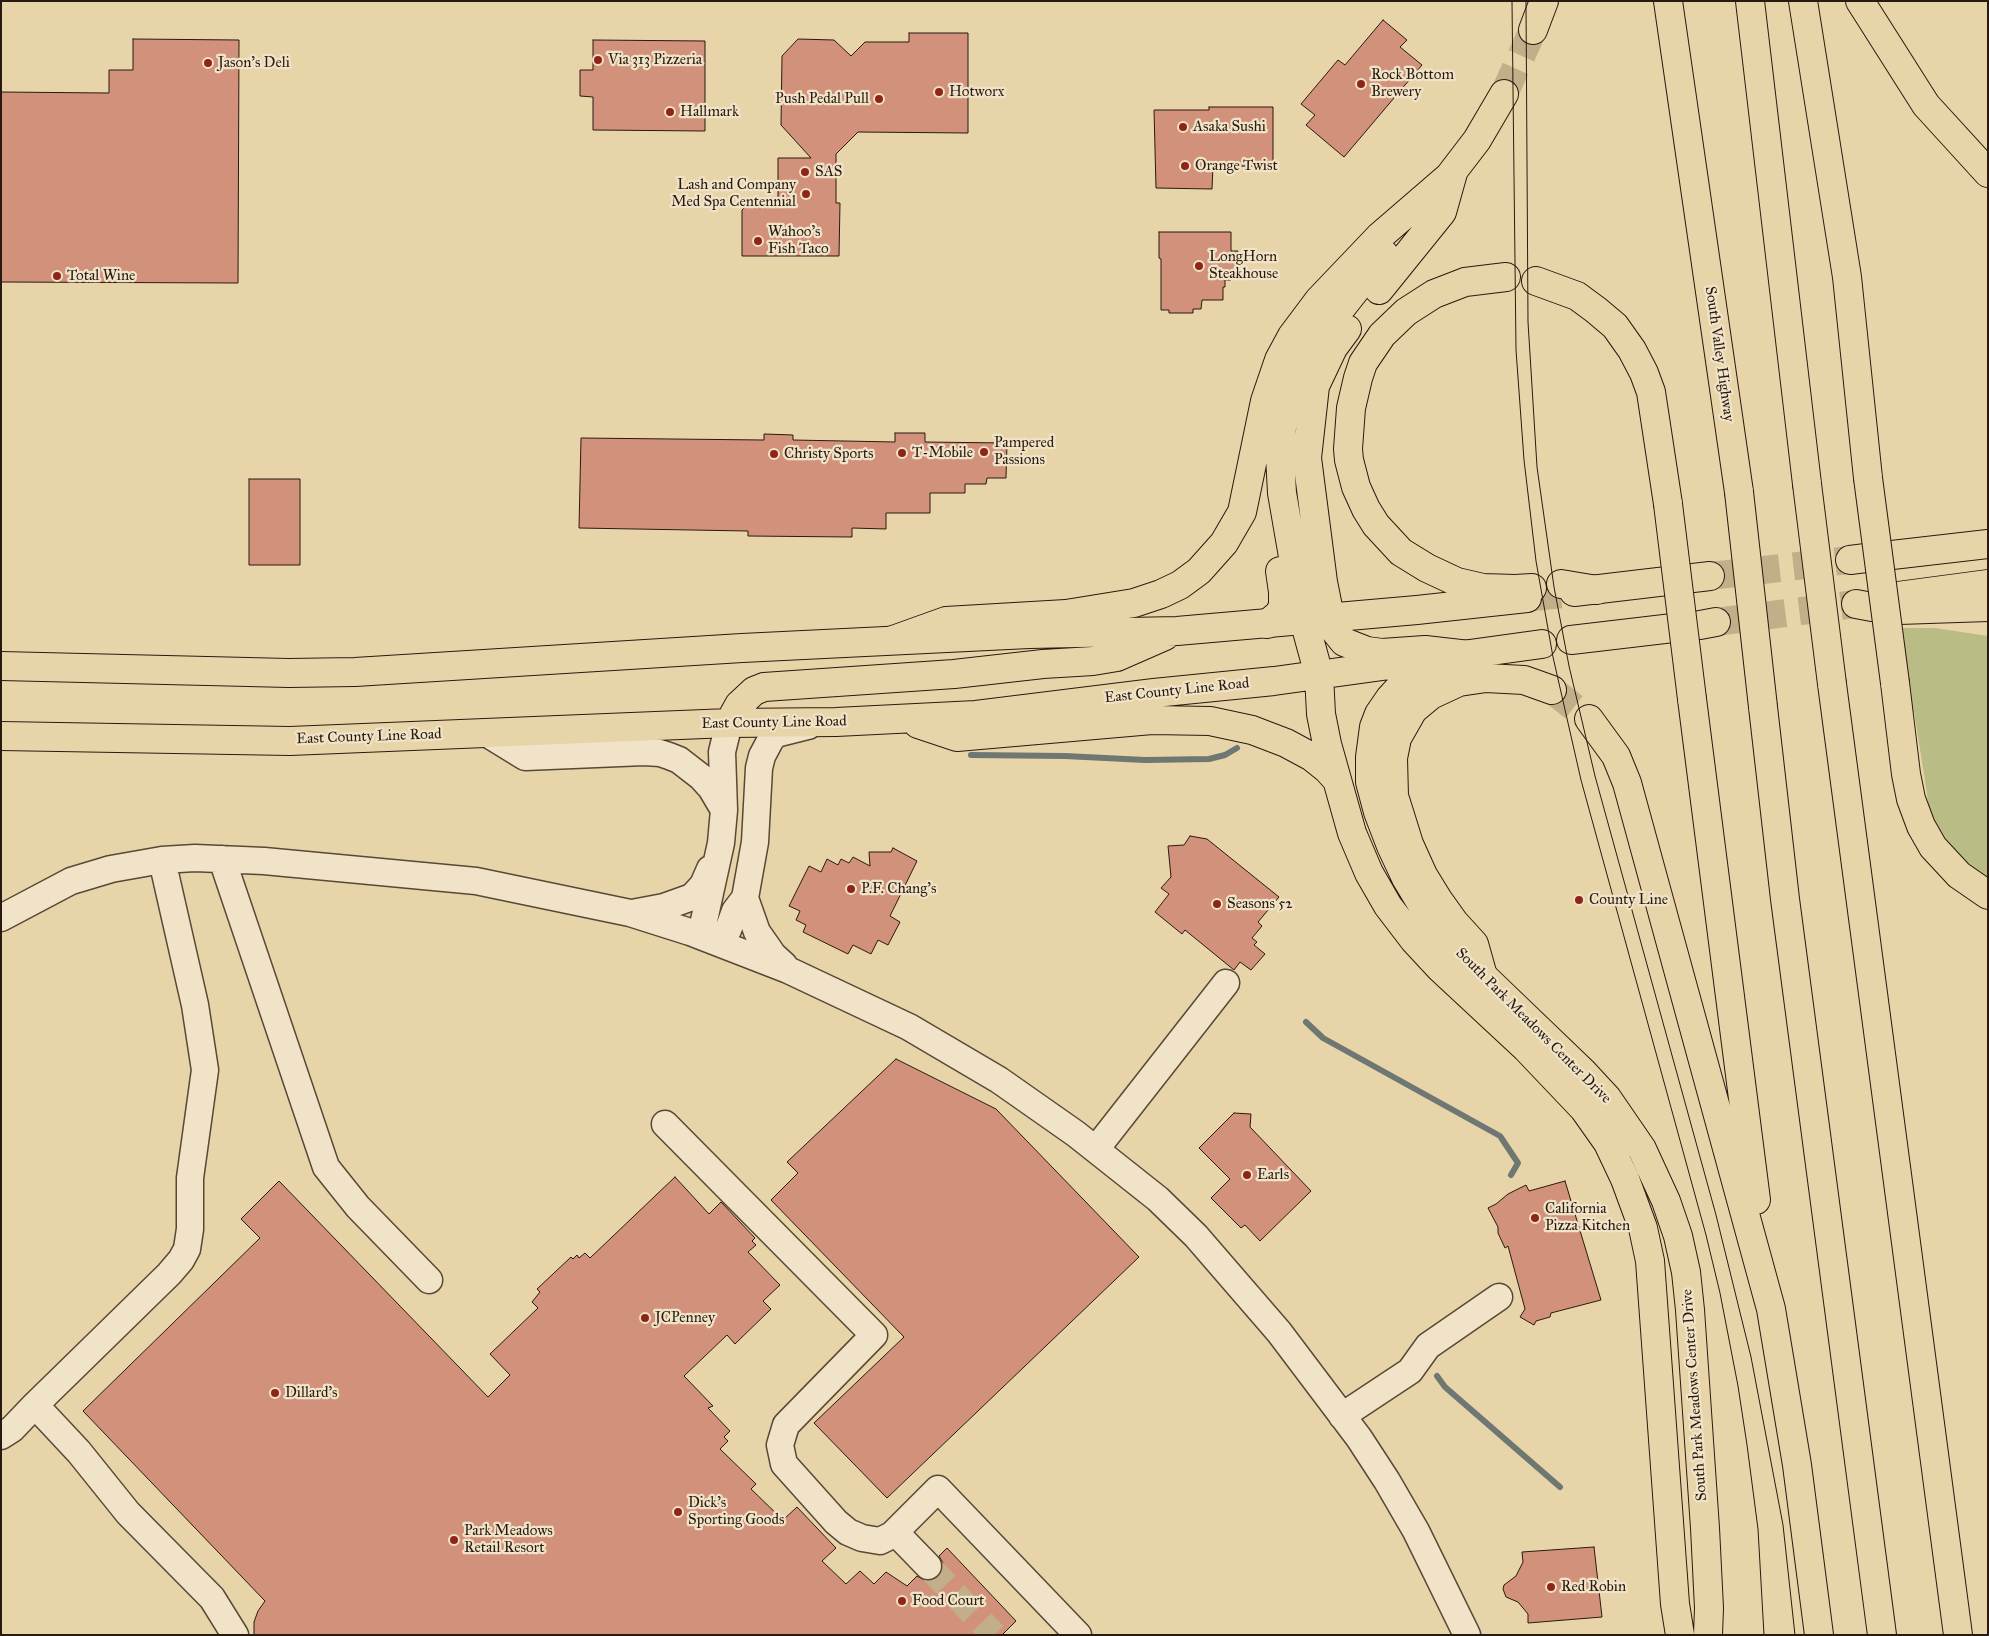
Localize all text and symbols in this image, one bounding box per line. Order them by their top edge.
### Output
place label: Via 313 Pizzeria [608,51,702,69]
place label: Jason's Deli [218,54,290,72]
marker: Via 313 Pizzeria [592,54,604,66]
marker: Jason's Deli [202,57,214,69]
place label: Rock Bottom Brewery [1371,66,1454,101]
marker: Rock Bottom Brewery [1355,78,1367,90]
place label: Hotworx [949,83,1004,101]
marker: Hotworx [933,86,945,98]
place label: Push Pedal Pull [775,90,869,108]
marker: Push Pedal Pull [873,93,885,105]
place label: Hallmark [680,103,739,121]
marker: Hallmark [664,106,676,118]
place label: Asaka Sushi [1193,118,1266,136]
marker: Asaka Sushi [1177,121,1189,133]
place label: Orange Twist [1195,157,1278,175]
marker: Orange Twist [1179,160,1191,172]
place label: SAS [815,163,842,181]
marker: SAS [799,166,811,178]
place label: Lash and Company Med Spa Centennial [671,176,796,211]
marker: Lash and Company Med Spa Centennial [800,188,812,200]
place label: Wahoo's Fish Taco [768,223,829,258]
marker: Wahoo's Fish Taco [752,235,764,247]
place label: LongHorn Steakhouse [1209,248,1278,283]
marker: LongHorn Steakhouse [1193,260,1205,272]
place label: Total Wine [67,267,135,285]
marker: Total Wine [51,270,63,282]
street label: South Valley Highway [1701,285,1737,423]
place label: Pampered Passions [994,434,1054,469]
place label: T-Mobile [912,444,973,462]
place label: Christy Sports [784,445,874,463]
marker: Pampered Passions [978,446,990,458]
marker: T-Mobile [896,447,908,459]
marker: Christy Sports [768,448,780,460]
street label: East County Line Road [1104,674,1250,708]
street label: East County Line Road [701,713,847,733]
street label: East County Line Road [296,725,442,749]
place label: P.F. Chang's [861,880,936,898]
marker: P.F. Chang's [845,883,857,895]
place label: County Line [1589,891,1668,909]
marker: County Line [1573,894,1585,906]
place label: Seasons 52 [1227,895,1293,913]
marker: Seasons 52 [1211,898,1223,910]
street label: South Park Meadows Center Drive [1451,944,1615,1108]
place label: Earls [1257,1166,1289,1184]
marker: Earls [1241,1169,1253,1181]
place label: California Pizza Kitchen [1545,1200,1630,1235]
marker: California Pizza Kitchen [1529,1212,1541,1224]
street label: South Park Meadows Center Drive [1679,1288,1711,1502]
place label: JCPenney [655,1309,715,1327]
marker: JCPenney [639,1312,651,1324]
place label: Dillard's [285,1384,338,1402]
marker: Dillard's [269,1387,281,1399]
place label: Dick's Sporting Goods [688,1494,784,1529]
marker: Dick's Sporting Goods [672,1506,684,1518]
place label: Park Meadows Retail Resort [464,1522,553,1557]
marker: Park Meadows Retail Resort [448,1534,460,1546]
place label: Red Robin [1561,1578,1626,1596]
marker: Red Robin [1545,1581,1557,1593]
place label: Food Court [912,1592,984,1610]
marker: Food Court [896,1595,908,1607]

